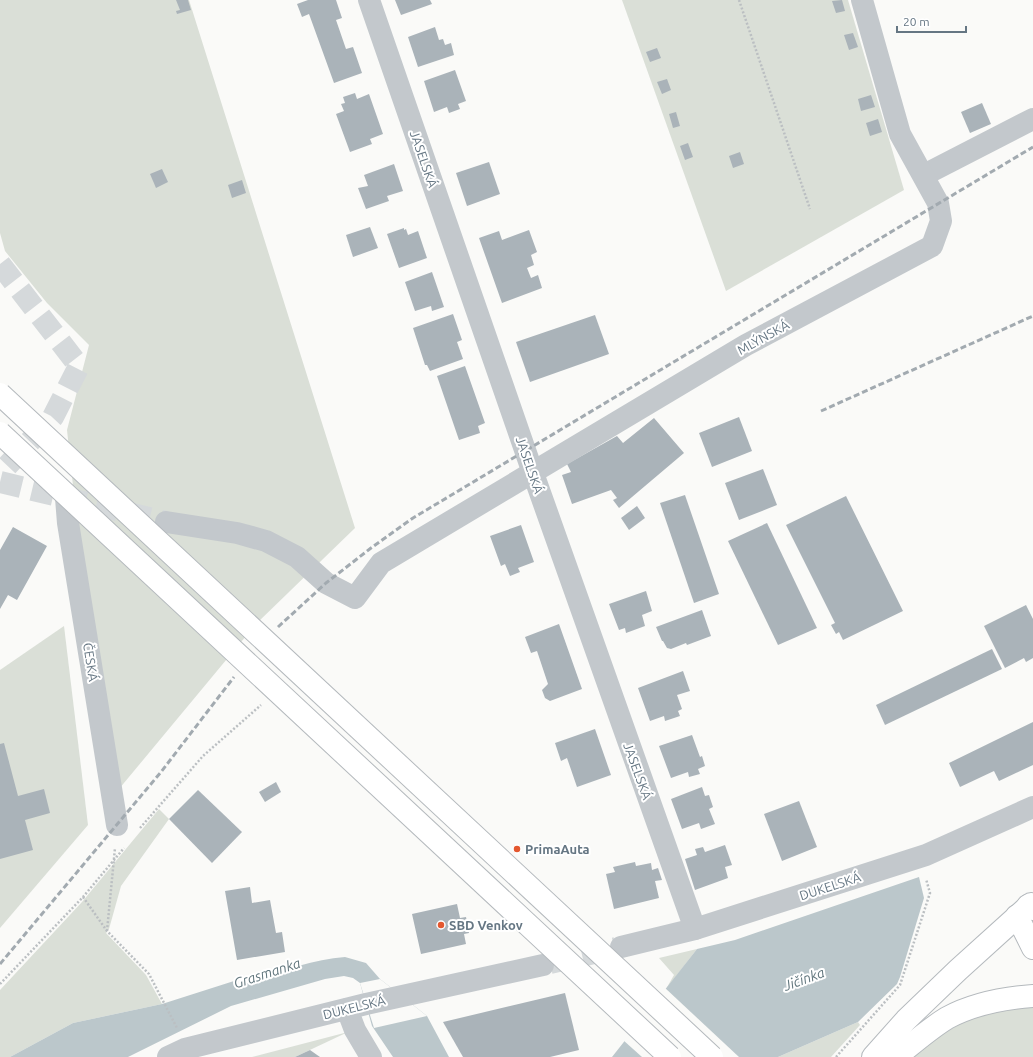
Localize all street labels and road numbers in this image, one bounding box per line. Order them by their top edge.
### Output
street label: JASELSKÁ [408,128,441,190]
street label: MLÝNSKÁ [734,316,792,357]
street label: JASELSKÁ [514,434,547,496]
street label: ČESKÁ [81,642,102,683]
street label: JASELSKÁ [621,740,656,802]
street label: DUKELSKÁ [797,868,863,902]
street label: DUKELSKÁ [321,991,387,1021]

